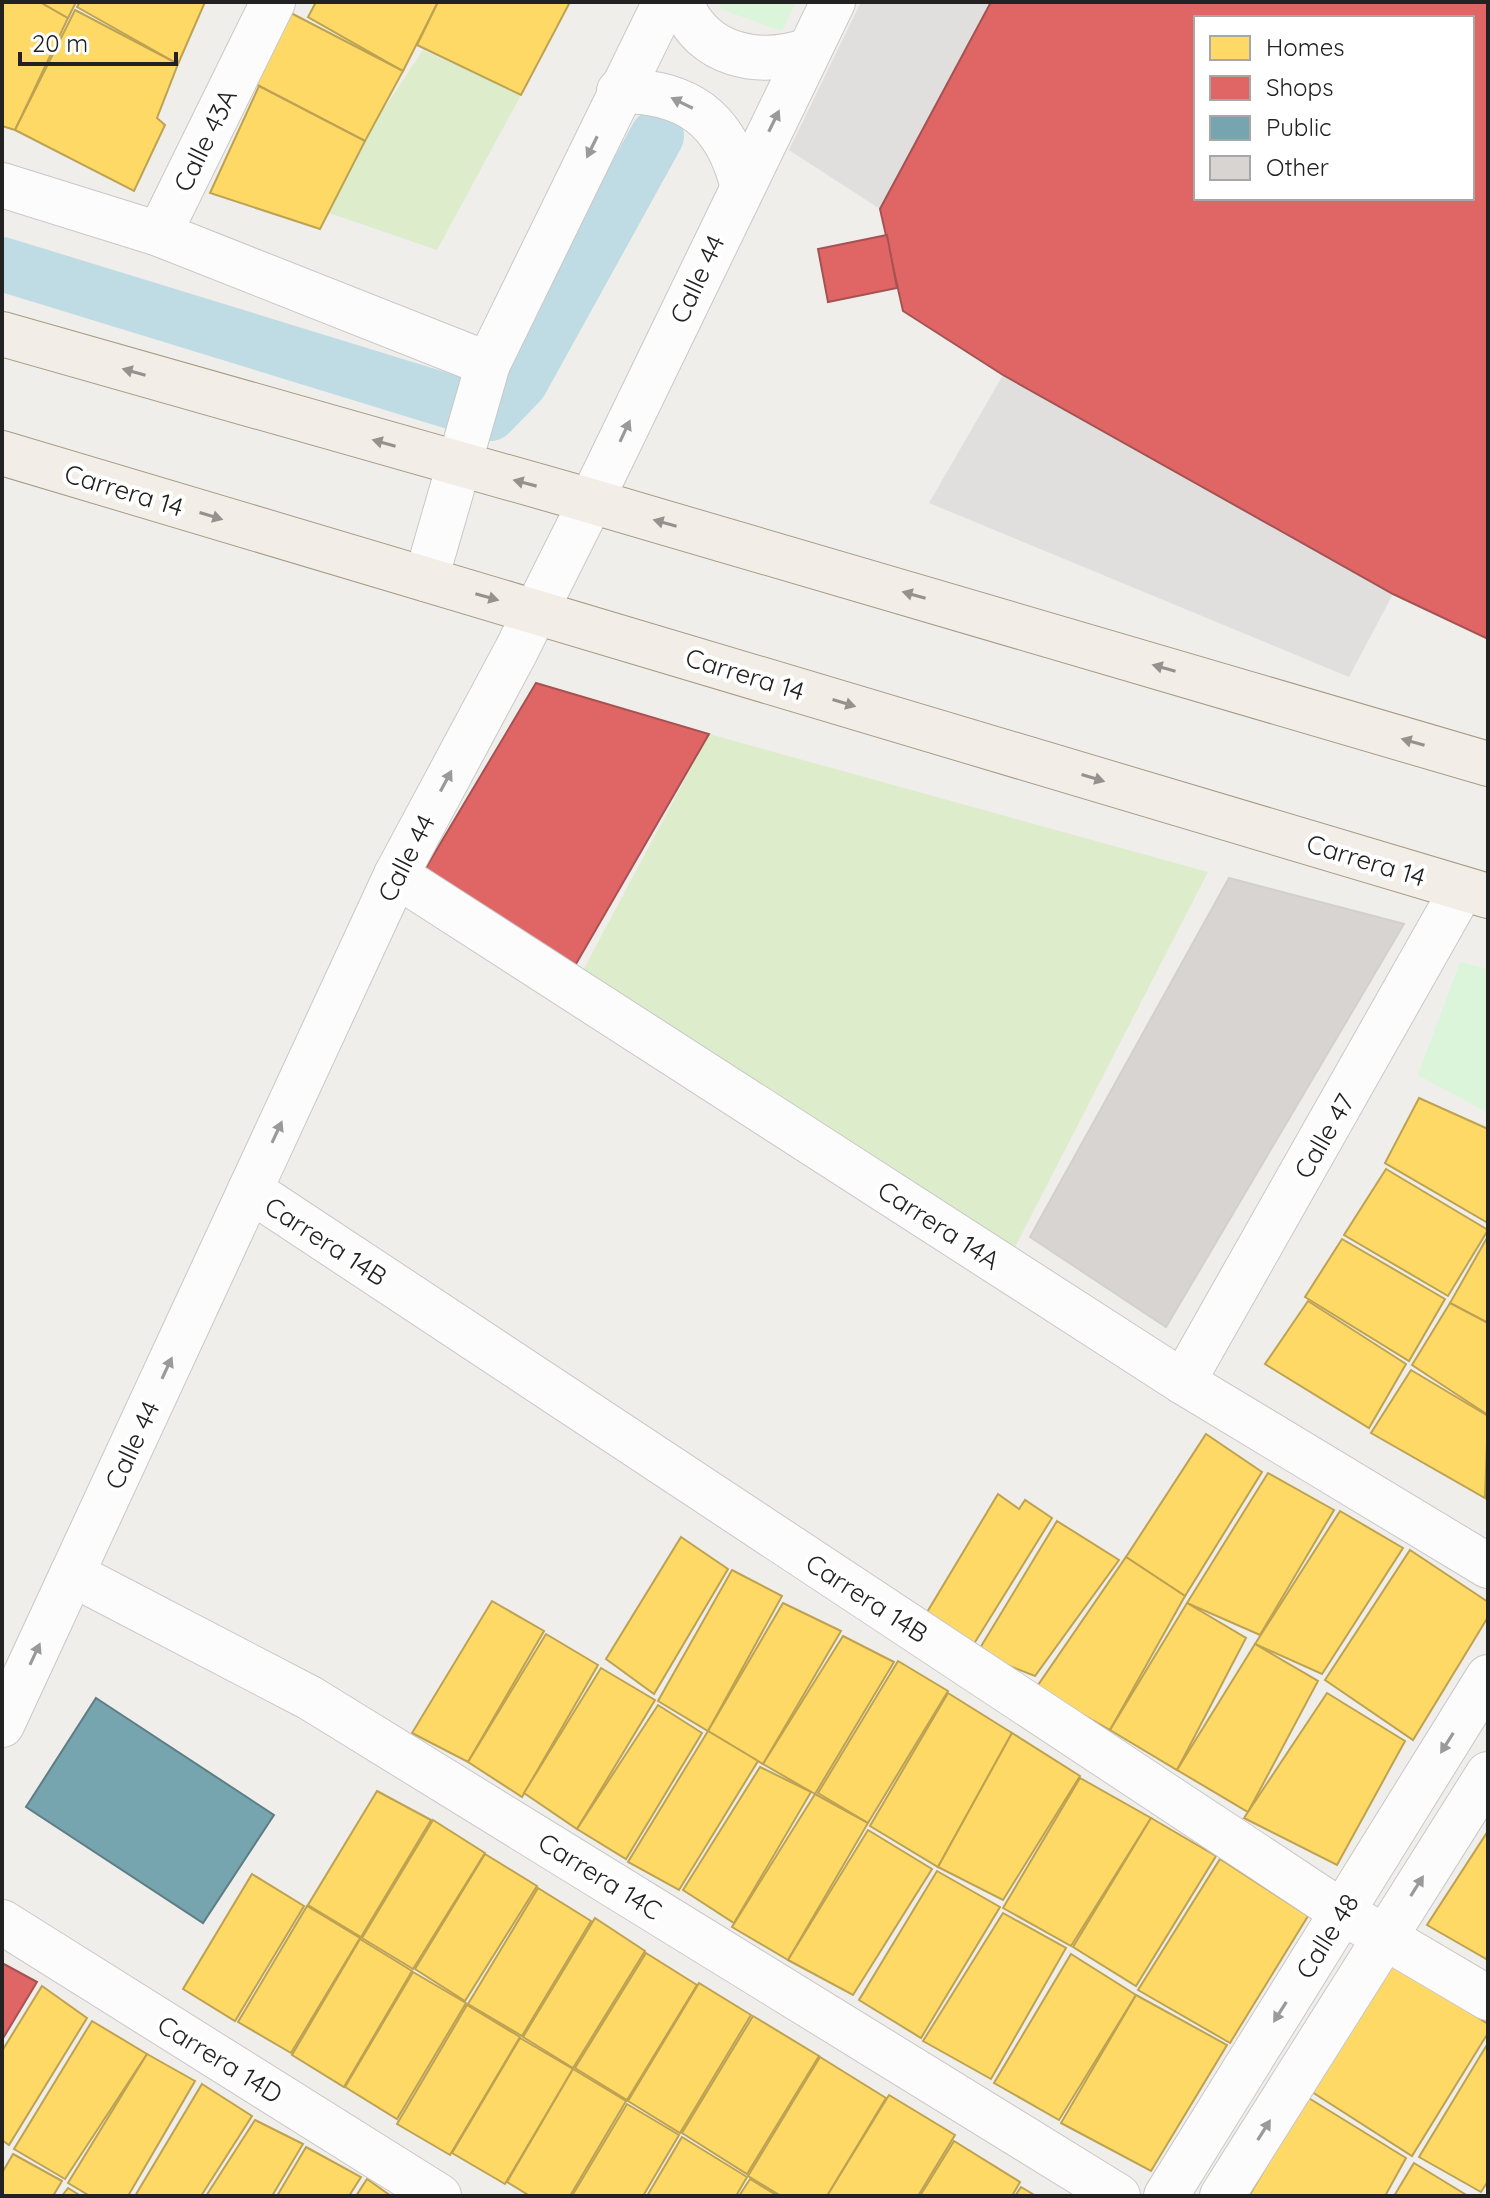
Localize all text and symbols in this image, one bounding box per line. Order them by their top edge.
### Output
scale bar [20,16,176,66]
legend [1194,16,1474,200]
text: 20 m [32,28,88,58]
text: Homes [1266,32,1344,62]
text: Shops [1266,72,1333,102]
street label: Calle 43A [166,83,244,197]
one-way arrow [671,96,694,110]
one-way arrow [767,109,780,132]
text: Public [1266,112,1331,142]
one-way arrow [585,135,599,159]
text: Other [1266,152,1329,182]
street label: Calle 44 [662,230,732,328]
one-way arrow [121,365,145,378]
one-way arrow [618,419,632,443]
one-way arrow [371,437,396,449]
street label: Carrera 14 [61,456,187,524]
one-way arrow [513,476,537,489]
one-way arrow [199,510,223,523]
one-way arrow [652,516,676,529]
one-way arrow [902,588,926,601]
one-way arrow [476,591,500,604]
street label: Carrera 14 [682,640,808,708]
one-way arrow [1151,662,1176,674]
one-way arrow [832,697,856,710]
one-way arrow [1401,735,1425,748]
one-way arrow [439,770,453,793]
one-way arrow [1081,772,1105,785]
street label: Calle 44 [370,809,442,907]
street label: Carrera 14 [1303,826,1429,894]
street label: Calle 47 [1287,1088,1361,1184]
one-way arrow [270,1120,284,1143]
street label: Carrera 14A [872,1173,1006,1277]
street label: Carrera 14B [259,1189,393,1293]
one-way arrow [161,1356,174,1379]
street label: Calle 44 [97,1396,167,1494]
street label: Carrera 14B [800,1546,934,1650]
one-way arrow [28,1643,42,1666]
one-way arrow [1440,1732,1454,1754]
street label: Carrera 14C [532,1825,668,1927]
one-way arrow [1410,1875,1424,1897]
street label: Calle 48 [1288,1887,1366,1985]
one-way arrow [1273,2000,1288,2023]
street label: Carrera 14D [151,2008,289,2110]
one-way arrow [1256,2119,1270,2141]

